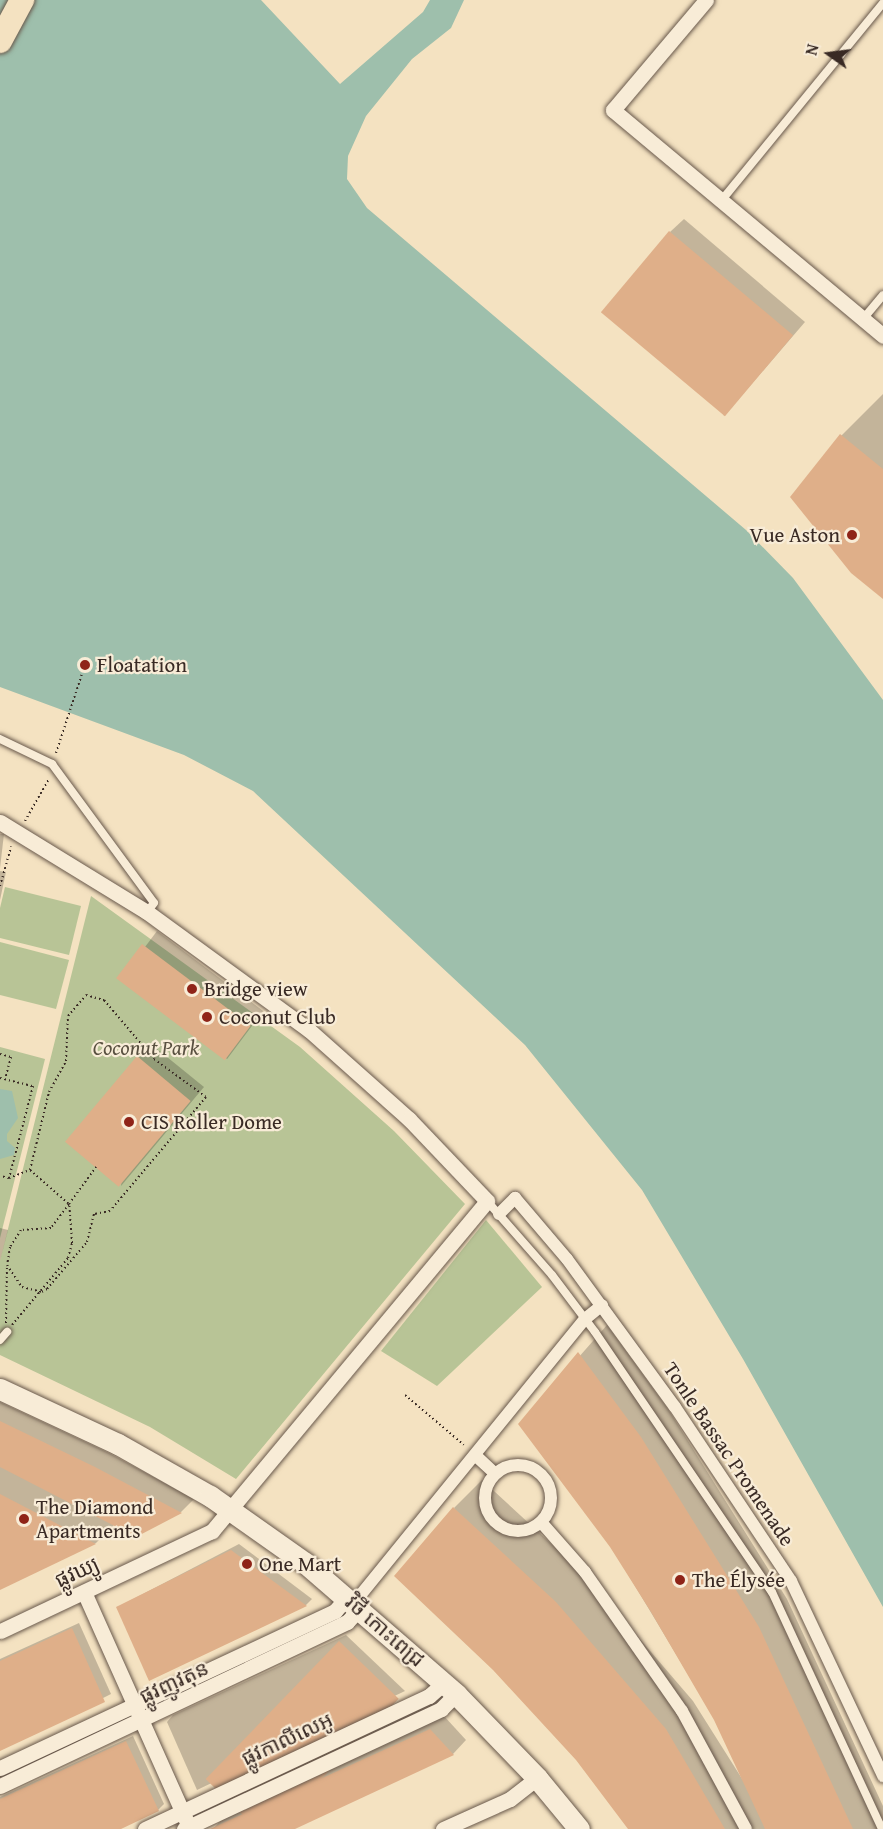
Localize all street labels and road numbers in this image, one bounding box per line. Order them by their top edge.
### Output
street label: Tonle Bassac Promenade [658,1357,800,1551]
street label: ផ្លូវឃ្យូ [51,1551,103,1593]
street label: វិថី កោះពេជ្រ [340,1590,430,1672]
street label: ផ្លូវញូវតុន [135,1655,213,1709]
street label: ផ្លូវកាលីលេអូ [237,1707,337,1771]

